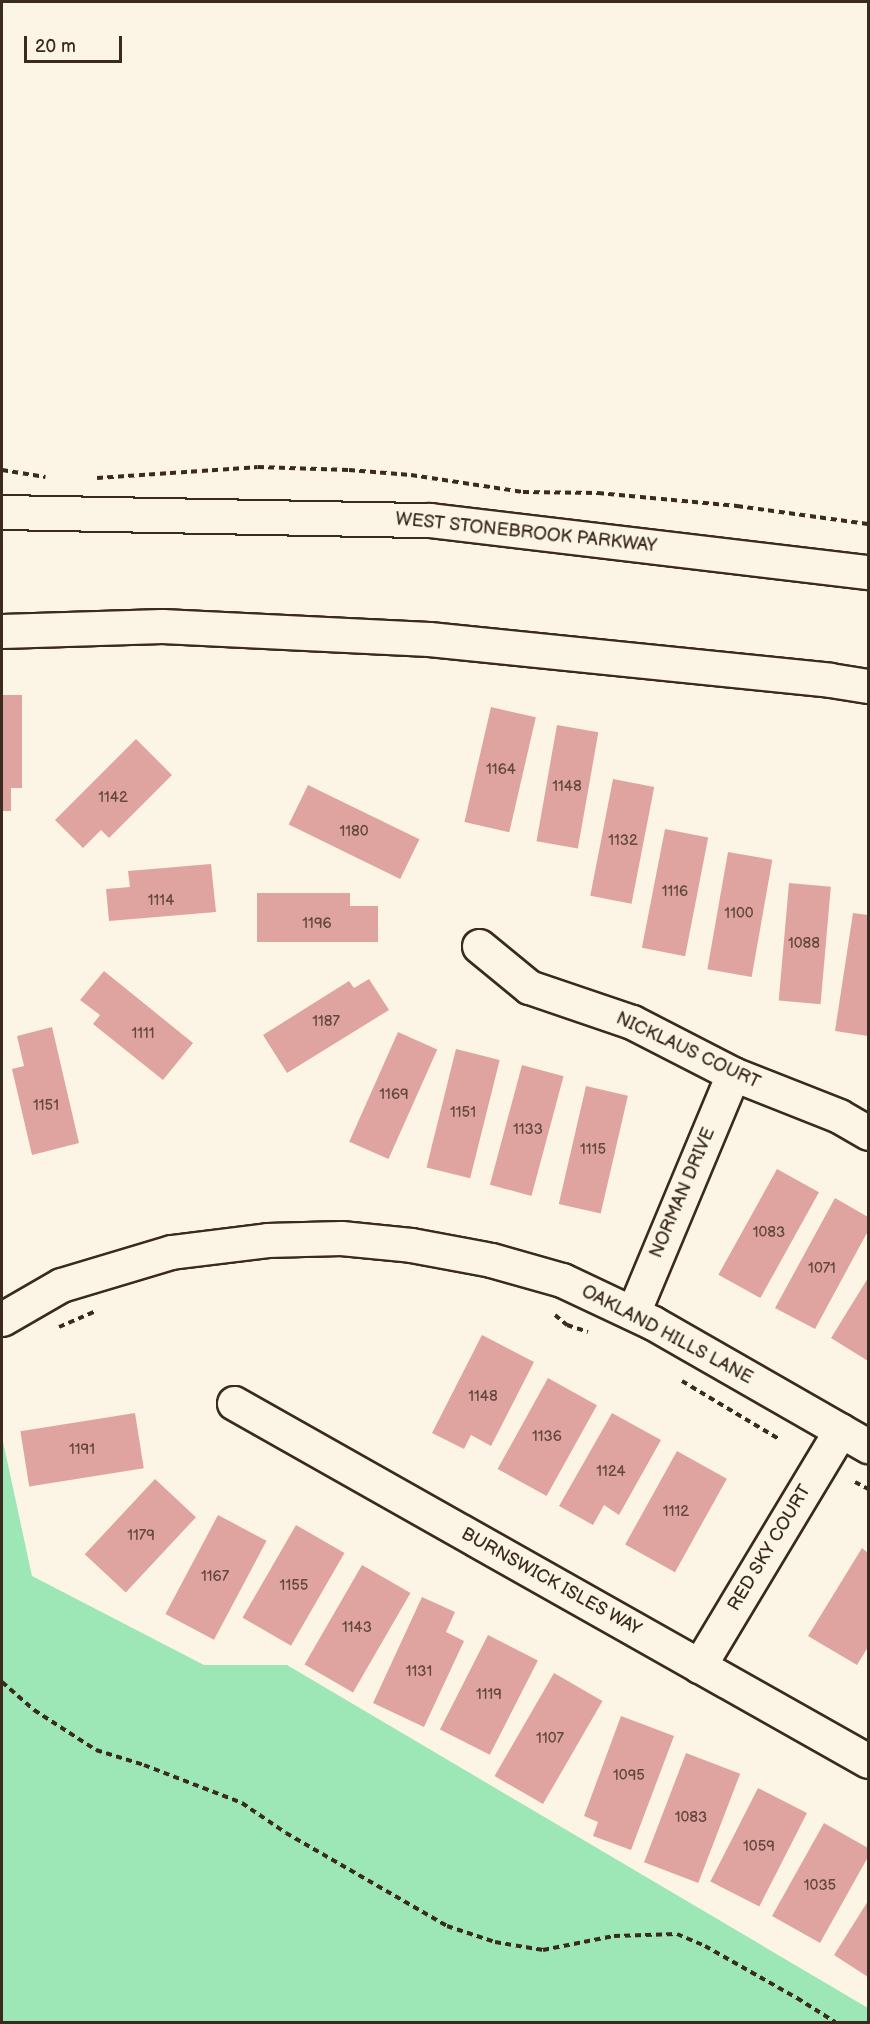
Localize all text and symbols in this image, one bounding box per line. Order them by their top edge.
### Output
scale bar [27,24,124,62]
text: 20 m [35,36,76,57]
street label: WEST STONEBROOK PARKWAY [394,509,658,557]
house number: 1164 [486,761,516,779]
house number: 1148 [552,778,582,796]
house number: 1142 [98,789,128,807]
house number: 1180 [339,823,369,841]
house number: 1132 [608,832,638,850]
house number: 1116 [662,883,688,901]
house number: 1114 [148,892,174,910]
house number: 1100 [724,905,754,923]
house number: 1196 [302,915,332,933]
house number: 1088 [788,935,820,953]
street label: NICKLAUS COURT [612,1008,764,1094]
house number: 1187 [312,1013,340,1031]
house number: 1111 [131,1025,155,1043]
house number: 1169 [379,1086,409,1104]
house number: 1151 [33,1097,59,1115]
house number: 1151 [450,1104,476,1122]
house number: 1133 [513,1121,543,1139]
street label: NORMAN DRIVE [646,1125,720,1261]
house number: 1115 [580,1141,606,1159]
house number: 1083 [753,1224,785,1242]
house number: 1071 [808,1260,836,1278]
street label: OAKLAND HILLS LANE [578,1281,756,1389]
house number: 1148 [468,1388,498,1406]
house number: 1136 [532,1428,562,1446]
house number: 1191 [69,1441,95,1459]
house number: 1124 [596,1463,626,1481]
street label: RED SKY COURT [724,1481,816,1615]
house number: 1112 [663,1503,689,1521]
street label: BURNSWICK ISLES WAY [457,1523,645,1641]
house number: 1179 [127,1527,155,1545]
house number: 1167 [201,1568,229,1586]
house number: 1155 [280,1577,308,1595]
house number: 1143 [342,1619,372,1637]
house number: 1131 [406,1663,432,1681]
house number: 1119 [476,1686,502,1704]
house number: 1107 [536,1730,564,1748]
house number: 1095 [613,1767,645,1785]
house number: 1083 [675,1809,707,1827]
house number: 1059 [743,1838,775,1856]
house number: 1035 [804,1877,836,1895]

